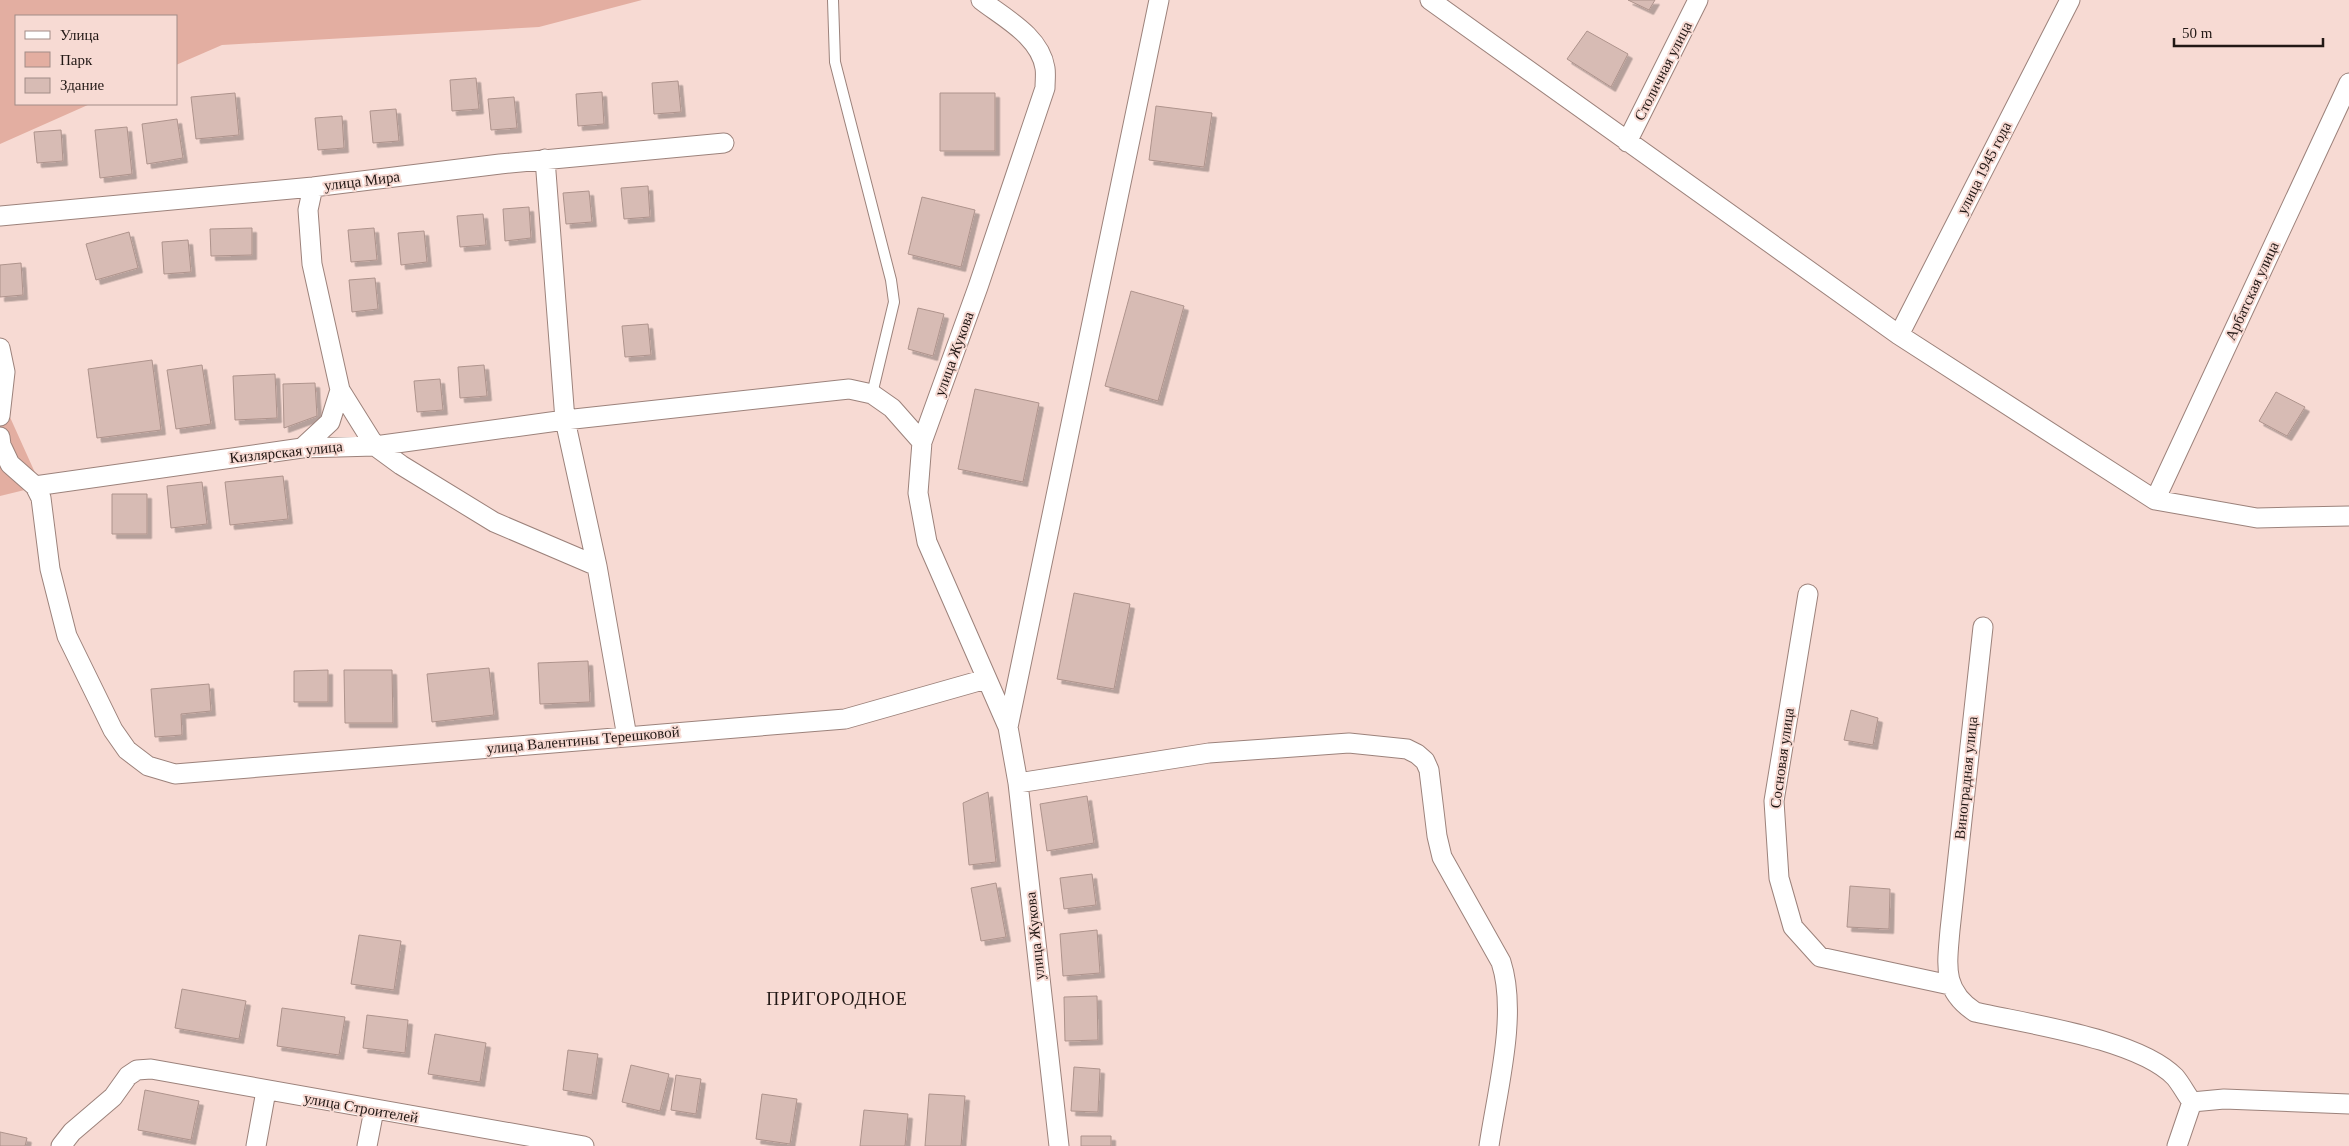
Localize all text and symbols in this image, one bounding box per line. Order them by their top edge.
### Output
legend [15,15,178,105]
scale bar [2174,15,2323,47]
street label: Столичная улица [1631,19,1695,123]
text: 50 m [2182,25,2213,41]
text: Улица [60,27,99,43]
text: Парк [60,52,93,68]
text: Здание [60,77,104,93]
street label: улица 1945 года [1954,119,2014,217]
street label: улица Мира [323,168,401,194]
street label: Арбатская улица [2222,239,2282,343]
street label: улица Жукова [931,309,977,398]
street label: Кизлярская улица [229,438,344,466]
street label: Сосновая улица [1767,706,1797,809]
street label: Виноградная улица [1952,715,1980,840]
street label: улица Валентины Терешковой [486,724,680,756]
street label: улица Жукова [1022,891,1048,981]
district label: ПРИГОРОДНОЕ [766,989,908,1009]
street label: улица Строителей [303,1090,419,1126]

